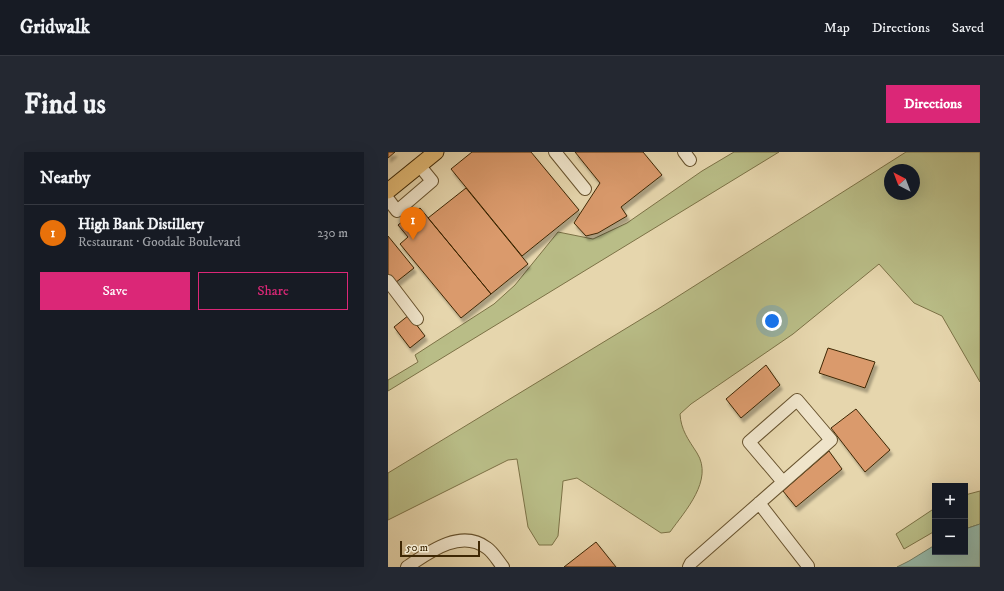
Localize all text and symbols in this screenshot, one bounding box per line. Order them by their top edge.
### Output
text: Gridwalk [20,16,90,39]
text: Map [824,19,850,37]
text: Directions [872,19,930,37]
text: Saved [952,19,984,37]
button: Directions [886,85,980,123]
text: Find us [24,87,106,122]
north arrow [884,164,920,200]
text: Nearby [40,167,90,189]
pin: 1 [400,207,426,240]
text: High Bank Distillery [78,215,204,234]
text: 1 [51,225,55,241]
text: 230 m [317,225,348,241]
text: Restaurant · Goodale Boulevard [78,234,241,250]
button: Save [40,272,190,310]
button: Share [198,272,348,310]
your location [762,311,782,331]
map controls [932,483,968,555]
button: + [932,483,968,519]
button: − [932,519,968,555]
scale bar [400,539,480,558]
text: 50 m [406,541,428,555]

